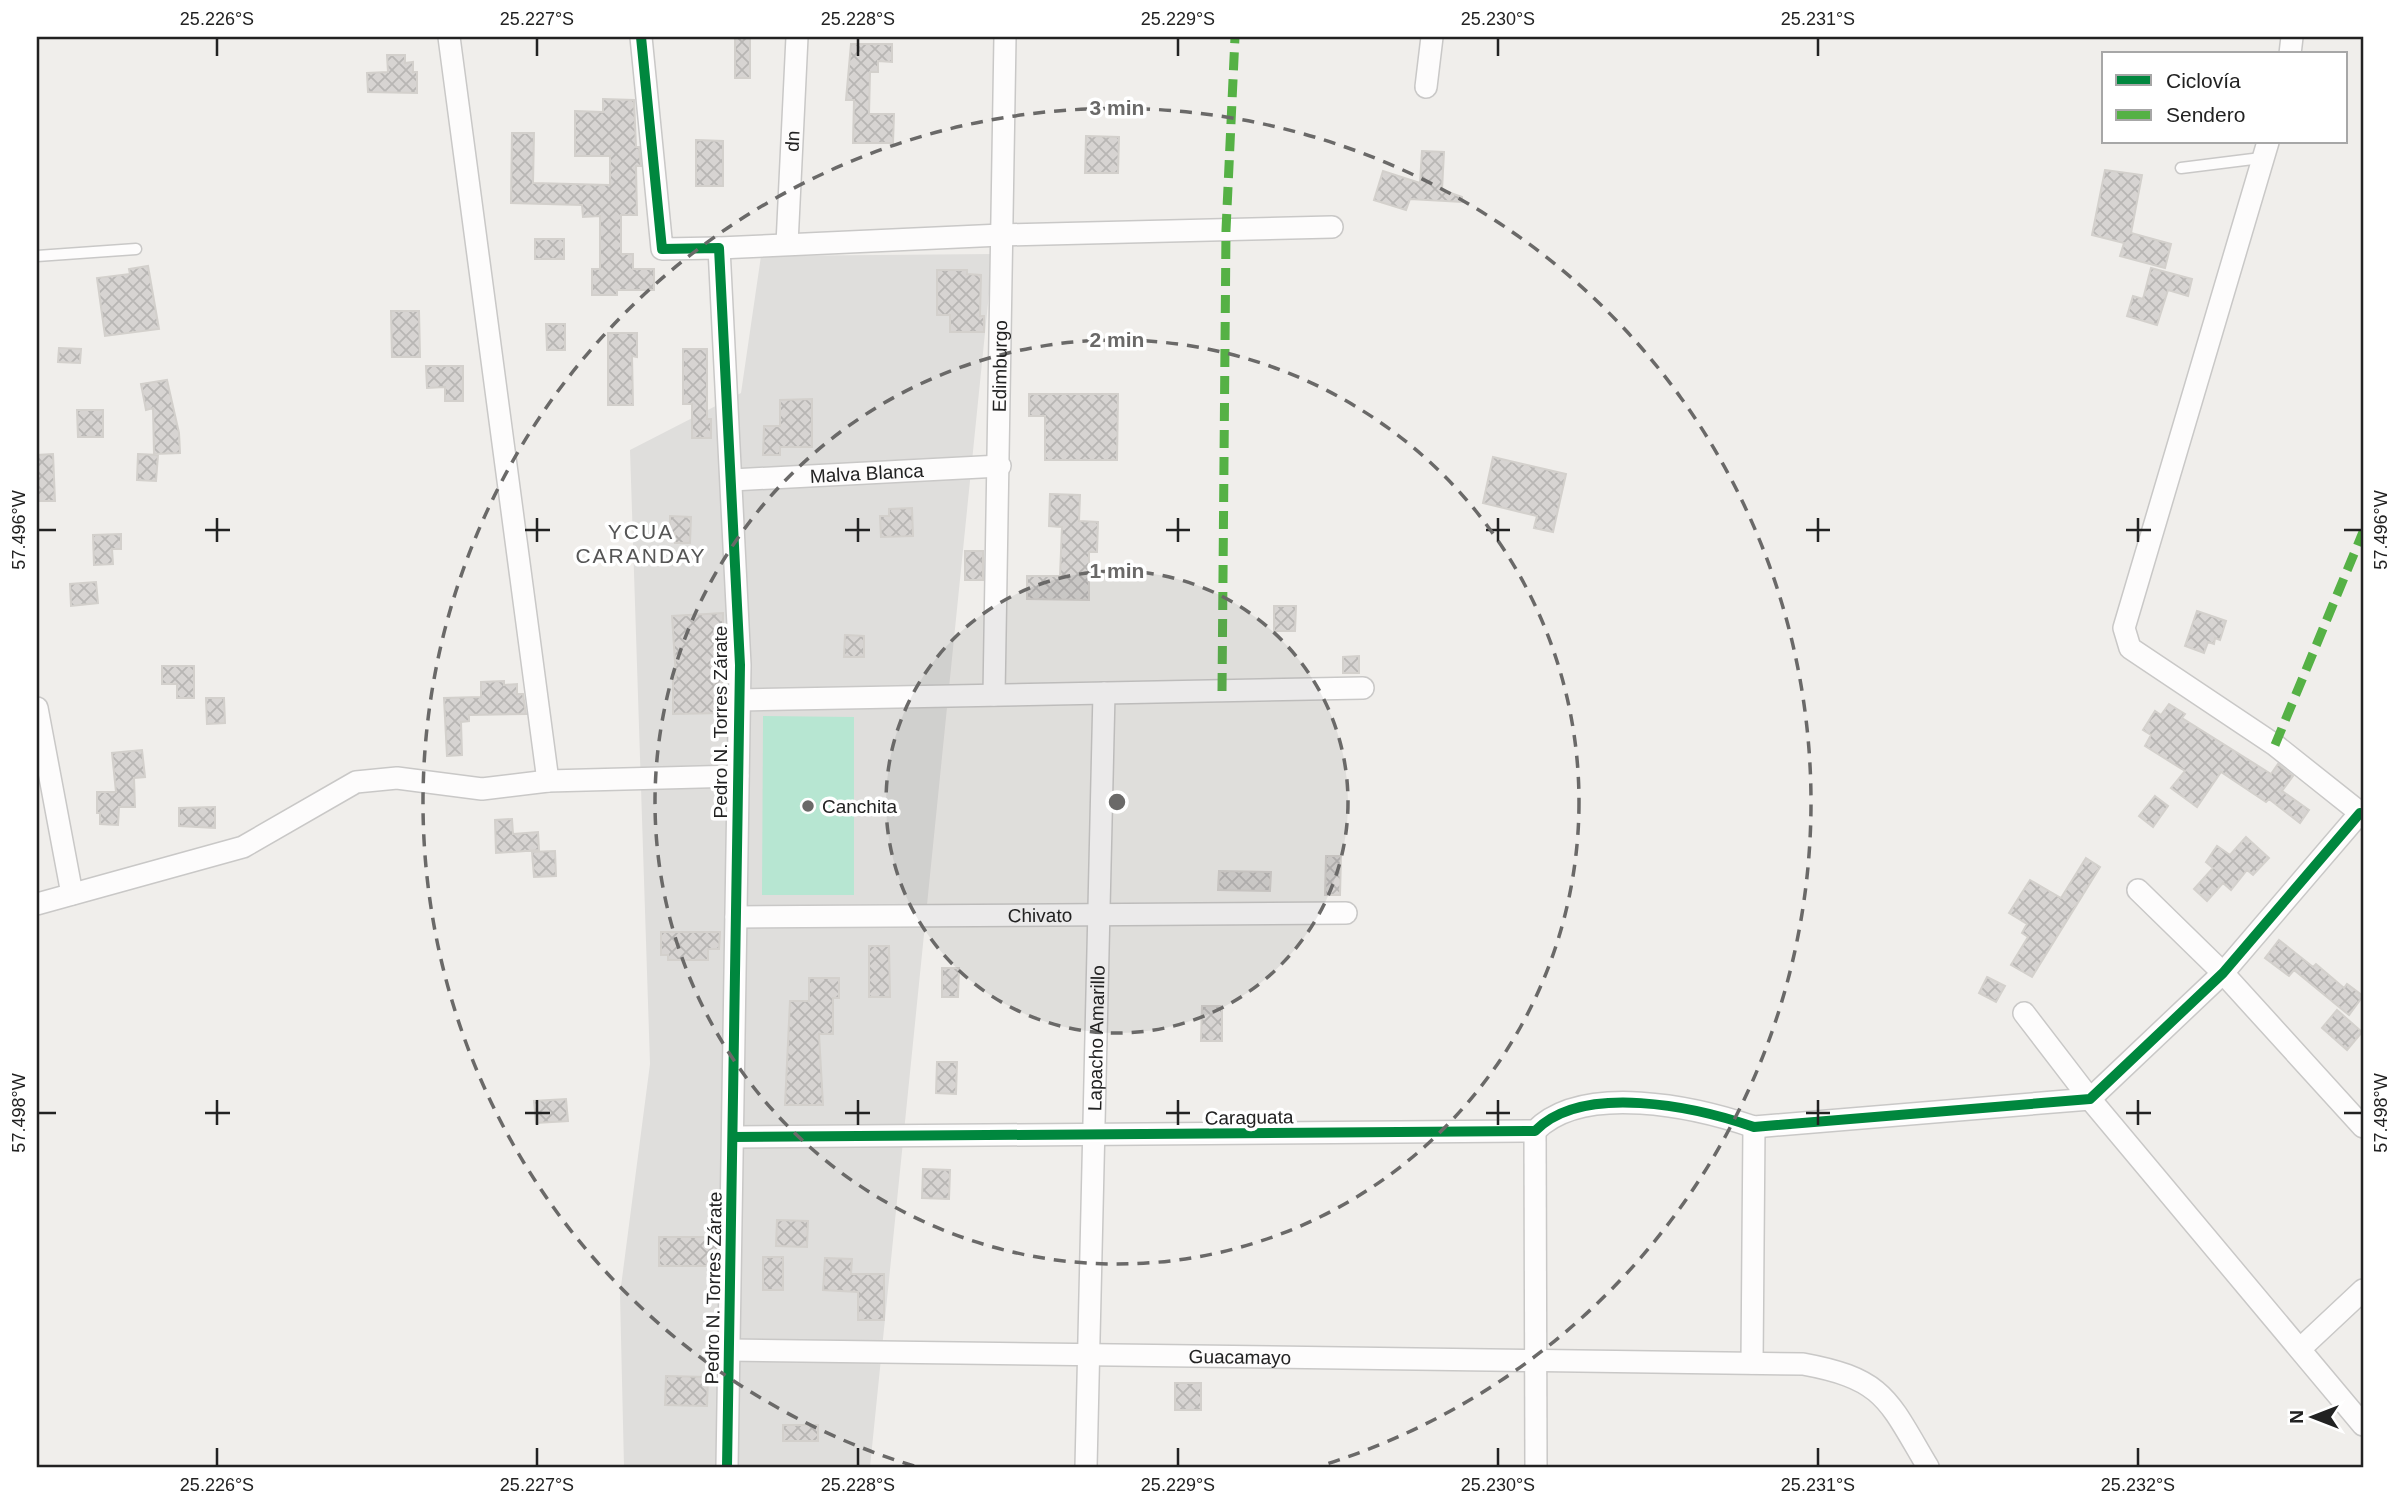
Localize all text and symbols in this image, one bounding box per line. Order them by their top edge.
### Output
text: 25.226°S [180,9,254,29]
text: 25.227°S [500,9,574,29]
text: 25.228°S [821,9,895,29]
text: 25.229°S [1141,9,1215,29]
text: 25.230°S [1461,9,1535,29]
text: 25.231°S [1781,9,1855,29]
legend [2102,52,2348,144]
text: Ciclovía [2166,69,2241,92]
text: 3 min [1090,96,1144,119]
text: Sendero [2166,103,2245,126]
street label: dn [781,130,803,152]
street label: Edimburgo [989,320,1011,412]
text: 2 min [1090,328,1144,351]
street label: Malva Blanca [809,460,925,487]
text: 57.496°W [9,490,29,570]
text: 57.496°W [2371,490,2391,570]
district label: YCUA CARANDAY [575,520,707,567]
text: 1 min [1090,559,1144,582]
street label: Pedro N. Torres Zárate [710,626,731,818]
centre of rings [1105,790,1129,814]
place label: Canchita [822,796,897,817]
marker: Canchita [800,798,816,814]
street label: Chivato [1008,905,1072,926]
street label: Lapacho Amarillo [1084,965,1109,1111]
text: 57.498°W [9,1073,29,1153]
text: 57.498°W [2371,1073,2391,1153]
street label: Caraguata [1204,1106,1294,1129]
street label: Pedro N. Torres Zárate [701,1191,726,1385]
street label: Guacamayo [1189,1346,1291,1368]
north arrow [2278,1382,2348,1452]
text: N [2286,1410,2307,1424]
text: 25.226°S [180,1475,254,1495]
text: 25.227°S [500,1475,574,1495]
text: 25.228°S [821,1475,895,1495]
text: 25.229°S [1141,1475,1215,1495]
text: 25.230°S [1461,1475,1535,1495]
text: 25.231°S [1781,1475,1855,1495]
text: 25.232°S [2101,1475,2175,1495]

